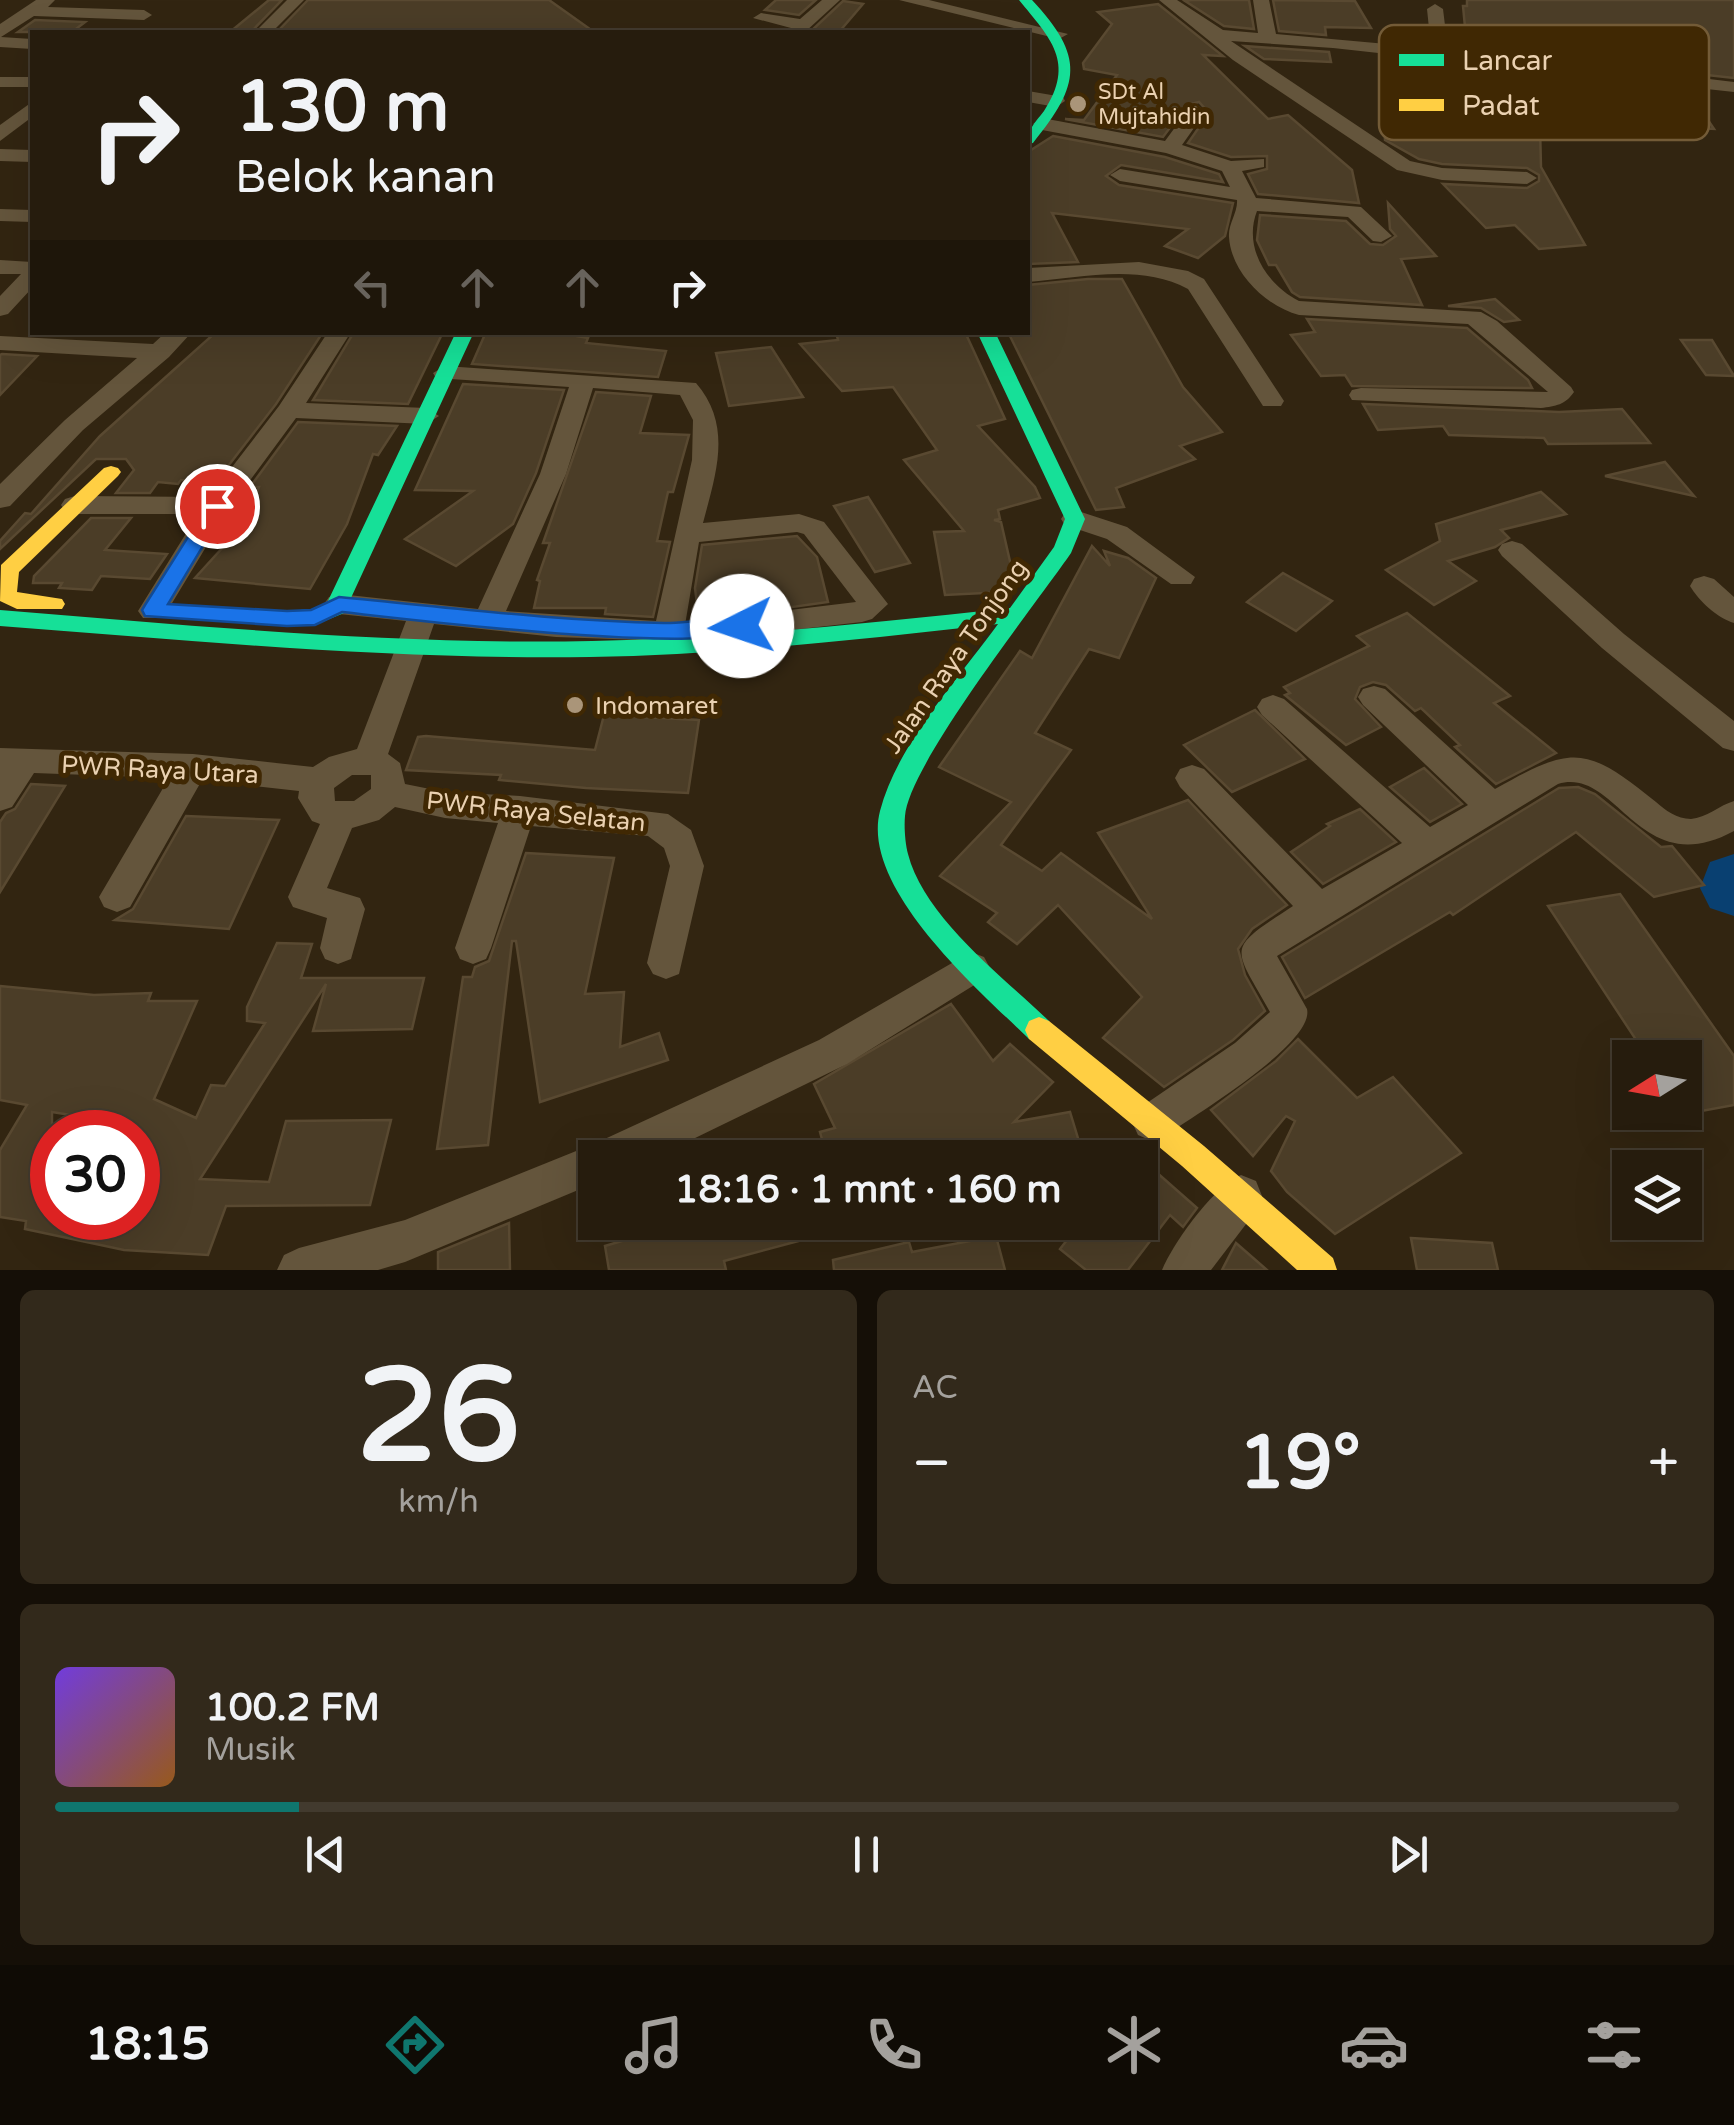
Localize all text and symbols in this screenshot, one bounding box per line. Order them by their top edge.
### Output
legend [1379,25,1709,140]
text: Lancar [1462,44,1553,78]
text: 130 m [235,66,449,150]
icon: right [70,70,200,200]
place label: SDt Al Mujtahidin [1098,79,1210,130]
text: Padat [1462,89,1540,123]
marker: SDt Al Mujtahidin [1067,93,1089,115]
text: Belok kanan [235,151,496,205]
icon: left [345,260,400,315]
icon: ahead [450,260,505,315]
icon: ahead [555,260,610,315]
icon: right [660,260,715,315]
pin [175,464,260,549]
icon: arrive [190,479,245,534]
street label: Jalan Raya Tonjong [878,554,1034,759]
position arrow [690,574,794,678]
place label: Indomaret [595,691,718,721]
marker: Indomaret [564,694,586,716]
street label: PWR Raya Utara [60,750,259,790]
street label: PWR Raya Selatan [425,786,647,838]
north arrow [1612,1040,1702,1130]
map controls [1612,1040,1702,1240]
speed limit sign: 30 [30,1110,160,1240]
button: layers [1612,1150,1702,1240]
text: 18:16 · 1 mnt · 160 m [675,1167,1061,1213]
text: 26 [357,1340,520,1496]
text: AC [912,1369,958,1407]
text: 19° [1238,1418,1361,1508]
text: − [912,1431,951,1497]
text: + [1648,1431,1679,1497]
text: km/h [398,1483,479,1521]
text: 100.2 FM [205,1685,380,1731]
text: Musik [205,1731,296,1769]
icon: previous [298,1827,353,1882]
icon: pause [839,1827,894,1882]
icon: next [1381,1827,1436,1882]
icon: directions [380,2010,450,2080]
icon: music [619,2010,689,2080]
icon: phone [859,2010,929,2080]
icon: climate [1099,2010,1169,2080]
icon: car [1339,2010,1409,2080]
icon: filters [1579,2010,1649,2080]
text: 18:15 [85,2018,210,2072]

